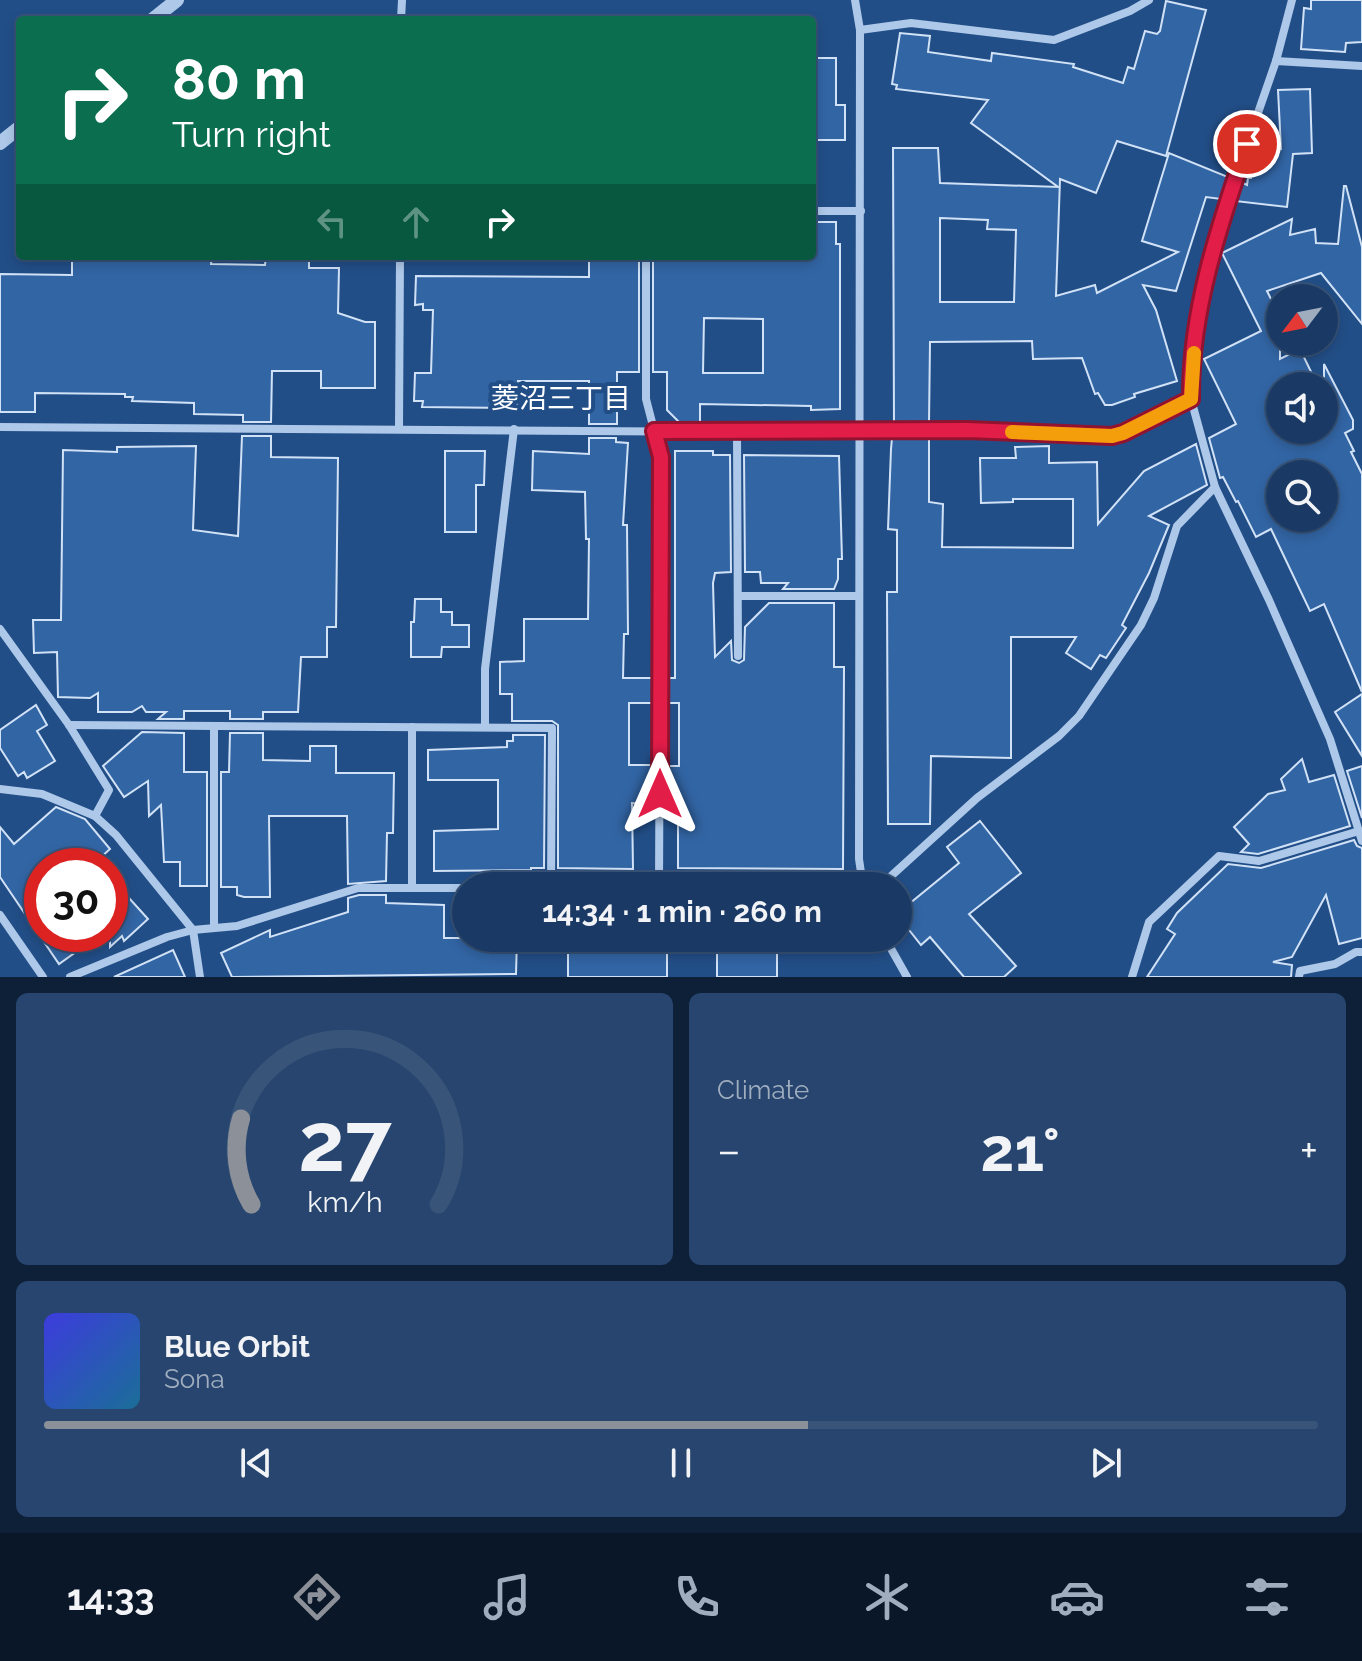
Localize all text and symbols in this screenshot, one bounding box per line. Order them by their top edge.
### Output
text: 80 m [172,46,306,112]
icon: right [40,48,144,152]
pin [1213,110,1281,178]
text: Turn right [172,113,331,155]
icon: arrive [1225,122,1269,166]
icon: left [310,200,354,244]
icon: ahead [394,200,438,244]
icon: right [478,200,522,244]
north arrow [1266,284,1338,356]
map controls [1266,284,1338,532]
button: sound [1266,372,1338,444]
district label: 菱沼三丁目 [491,382,631,415]
button: search [1266,460,1338,532]
position arrow [618,752,702,836]
speed limit sign: 30 [24,848,128,952]
text: 14:34 · 1 min · 260 m [542,894,822,929]
text: Climate [717,1075,809,1105]
text: 27 [298,1093,392,1190]
text: 21° [981,1115,1060,1185]
text: − [717,1125,741,1176]
text: + [1300,1125,1318,1176]
text: km/h [307,1185,382,1219]
text: Blue Orbit [164,1329,310,1364]
text: Sona [164,1364,225,1394]
icon: previous [234,1441,278,1485]
icon: pause [659,1441,703,1485]
icon: next [1084,1441,1128,1485]
icon: directions [289,1569,345,1625]
icon: music [479,1569,535,1625]
icon: phone [669,1569,725,1625]
icon: climate [859,1569,915,1625]
icon: car [1049,1569,1105,1625]
icon: filters [1239,1569,1295,1625]
text: 14:33 [67,1576,154,1618]

